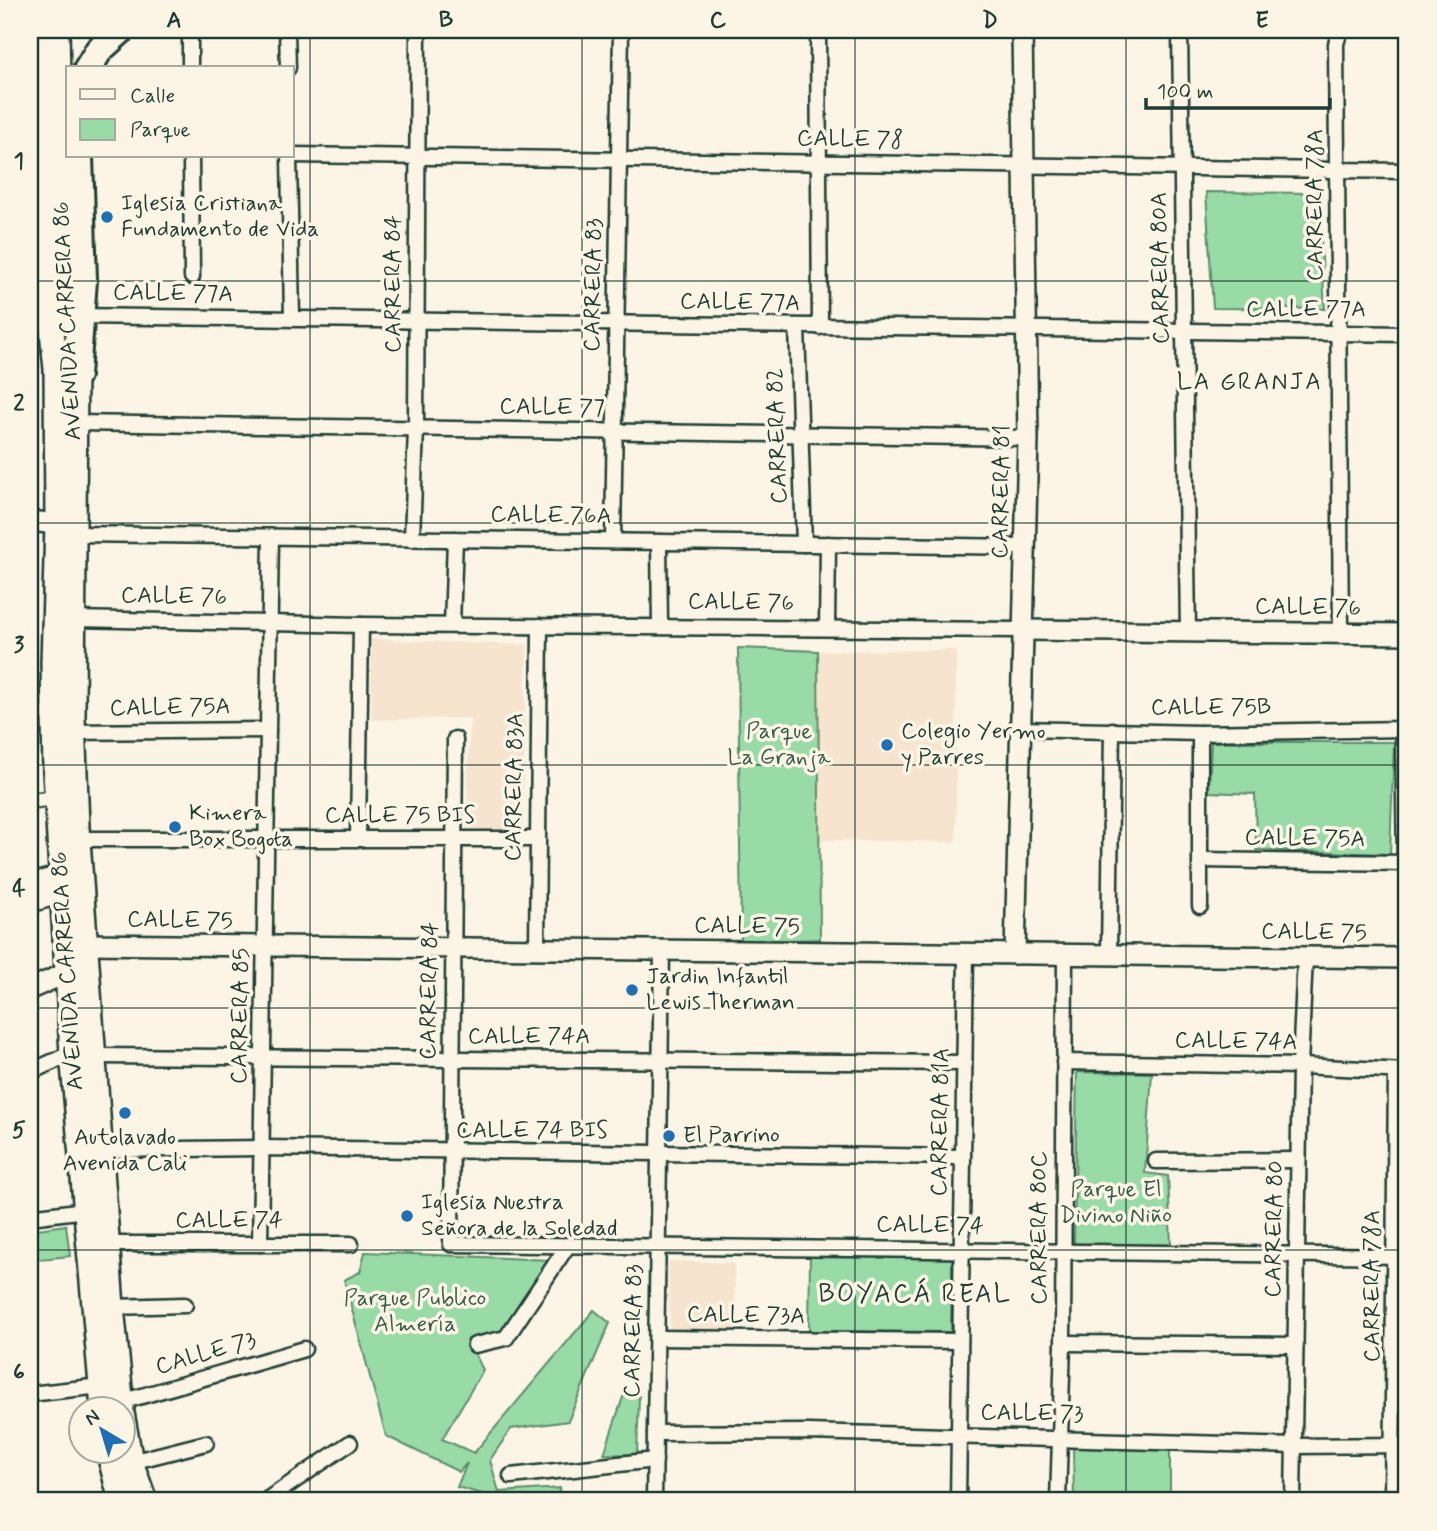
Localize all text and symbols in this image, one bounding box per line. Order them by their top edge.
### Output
text: A [166,6,182,36]
text: B [439,6,454,36]
text: C [710,6,727,36]
text: D [982,6,998,36]
text: E [1255,6,1269,36]
legend [66,66,294,158]
scale bar [1146,66,1330,110]
text: 100 m [1157,78,1213,106]
text: Calle [130,82,175,110]
text: Parque [130,116,191,144]
street label: CALLE 78 [797,124,903,156]
street label: CARRERA 78A [1301,129,1331,281]
text: 1 [14,147,24,177]
place label: Iglesia Cristiana Fundamento de Vida [121,189,319,245]
street label: CARRERA 80A [1145,192,1177,344]
street label: AVENIDA CARRERA 86 [47,201,89,441]
marker: Iglesia Cristiana Fundamento de Vida [99,209,115,225]
street label: CARRERA 84 [379,215,409,353]
street label: CARRERA 83 [578,218,610,352]
street label: CALLE 77A [113,278,233,310]
street label: CALLE 77A [680,287,800,319]
street label: CALLE 77A [1246,295,1366,325]
street label: CARRERA 82 [761,367,795,505]
district label: LA GRANJA [1177,367,1323,398]
text: 2 [13,389,25,419]
street label: CALLE 77 [499,392,605,424]
street label: CARRERA 81 [986,425,1018,559]
street label: CALLE 76A [490,500,612,532]
street label: CALLE 76 [121,581,227,613]
street label: CALLE 76 [688,587,794,619]
street label: CALLE 76 [1255,592,1361,624]
text: 3 [14,631,25,661]
street label: CALLE 75A [109,692,231,724]
street label: CALLE 75B [1151,693,1271,723]
street label: CARRERA 83A [499,712,531,862]
park label: Parque La Granja [727,717,831,773]
place label: Colegio Yermo y Parres [901,717,1046,773]
marker: Colegio Yermo y Parres [879,737,895,753]
place label: Kimera Box Bogota [189,799,293,855]
street label: CALLE 75 BIS [325,801,476,831]
marker: Kimera Box Bogota [167,819,183,835]
street label: CALLE 75A [1244,823,1366,855]
street label: AVENIDA CARRERA 86 [45,850,91,1092]
text: 4 [12,874,26,904]
street label: CALLE 75 [127,905,233,937]
street label: CALLE 75 [694,911,800,943]
street label: CALLE 75 [1261,917,1367,949]
street label: CARRERA 84 [414,922,446,1060]
street label: CARRERA 85 [225,948,257,1084]
place label: Jardin Infantil Lewis Therman [646,962,795,1018]
marker: Jardin Infantil Lewis Therman [624,982,640,998]
street label: CALLE 74A [468,1022,590,1052]
street label: CALLE 74A [1174,1026,1298,1058]
street label: CARRERA 81A [925,1047,957,1197]
marker: Autolavado Avenida Cali [117,1105,133,1121]
text: 5 [12,1116,26,1146]
street label: CALLE 74 BIS [456,1116,608,1146]
place label: El Parrino [683,1121,780,1151]
place label: Autolavado Avenida Cali [63,1123,187,1179]
marker: El Parrino [661,1128,677,1144]
street label: CARRERA 80C [1025,1151,1055,1305]
street label: CARRERA 80 [1259,1160,1291,1298]
park label: Parque El Divino Niño [1060,1175,1172,1231]
place label: Iglesia Nuestra Señora de la Soledad [421,1188,618,1244]
street label: CALLE 74 [175,1206,283,1236]
marker: Iglesia Nuestra Señora de la Soledad [399,1208,415,1224]
street label: CALLE 74 [876,1210,984,1242]
street label: CARRERA 78A [1358,1210,1388,1362]
street label: CARRERA 83 [618,1264,650,1398]
district label: BOYACÁ REAL [818,1277,1012,1312]
park label: Parque Publico Almería [344,1284,486,1340]
street label: CALLE 73A [687,1300,805,1332]
street label: CALLE 73 [152,1325,260,1383]
text: 6 [13,1358,25,1388]
north arrow [66,1394,136,1464]
street label: CALLE 73 [980,1398,1084,1430]
text: N [80,1404,105,1432]

